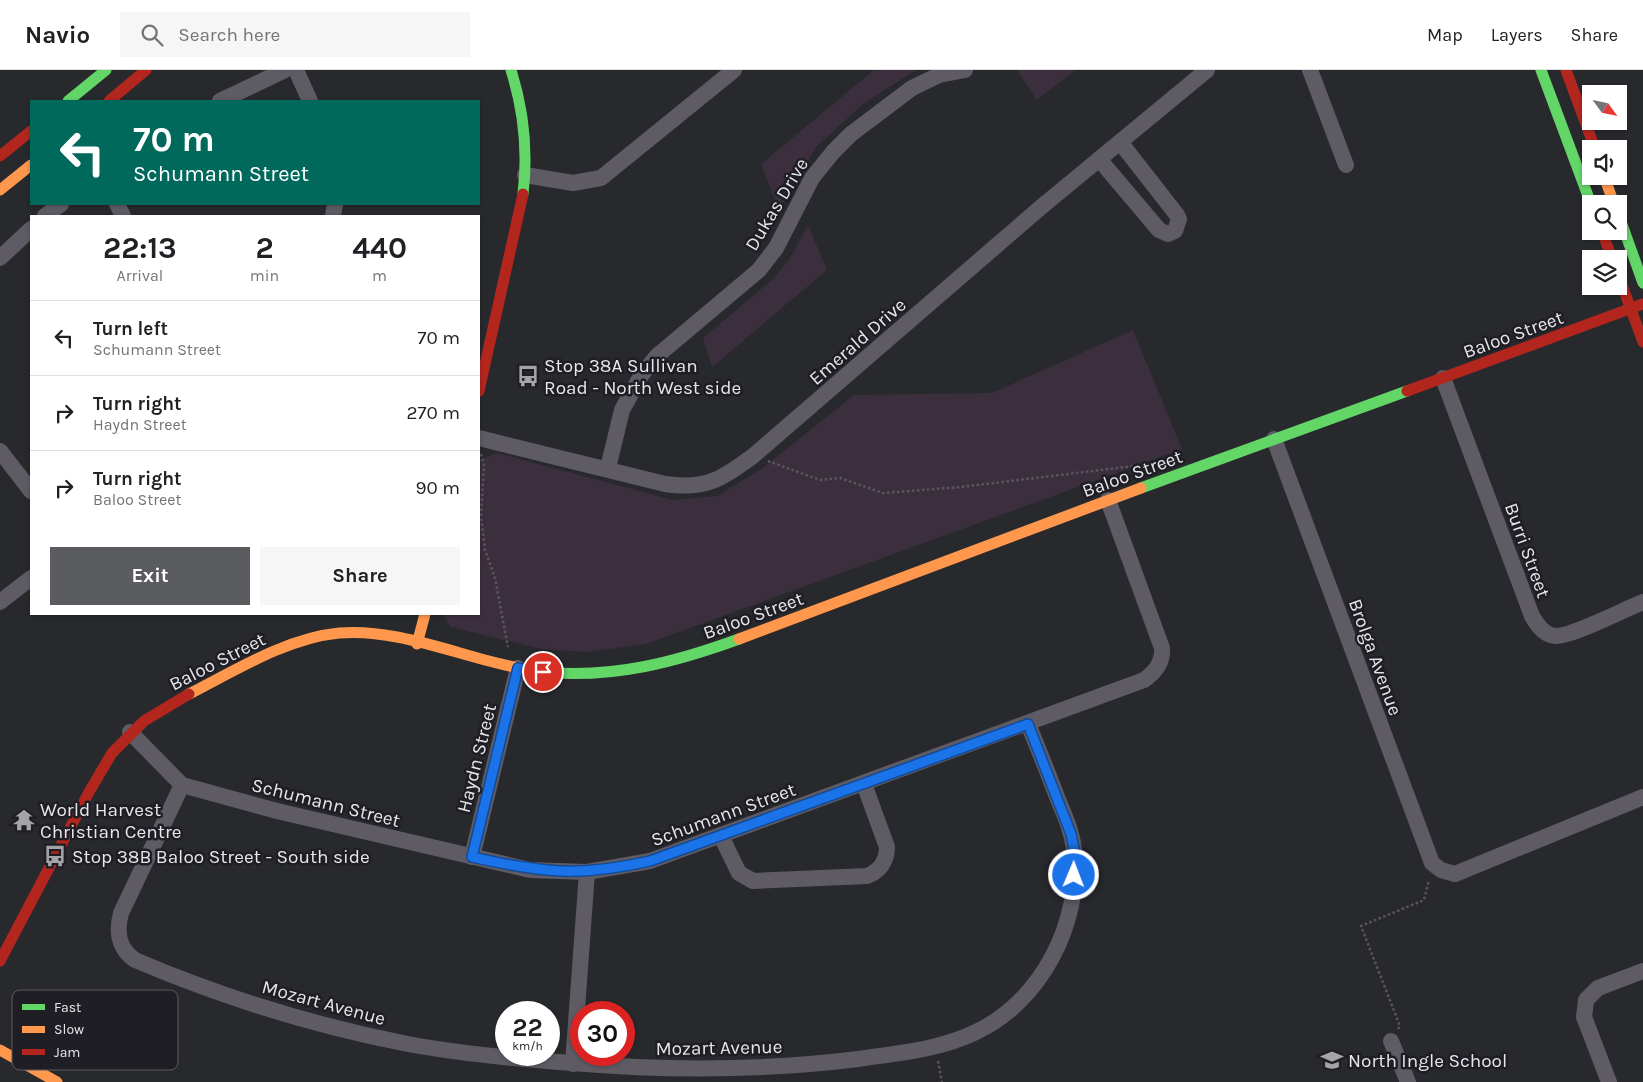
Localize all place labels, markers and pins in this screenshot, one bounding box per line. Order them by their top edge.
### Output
place label: Stop 38A Sullivan Road - North West side [544,355,741,399]
bus stop icon: Stop 38A Sullivan Road - North West side [515,363,541,389]
pin [522,651,564,693]
place label: World Harvest Christian Centre [40,799,182,843]
temple icon: World Harvest Christian Centre [11,807,37,833]
bus stop icon: Stop 38B Baloo Street - South side [42,843,68,869]
place label: Stop 38B Baloo Street - South side [72,846,370,868]
school or university icon: North Ingle School [1319,1047,1345,1073]
place label: North Ingle School [1348,1050,1507,1072]

